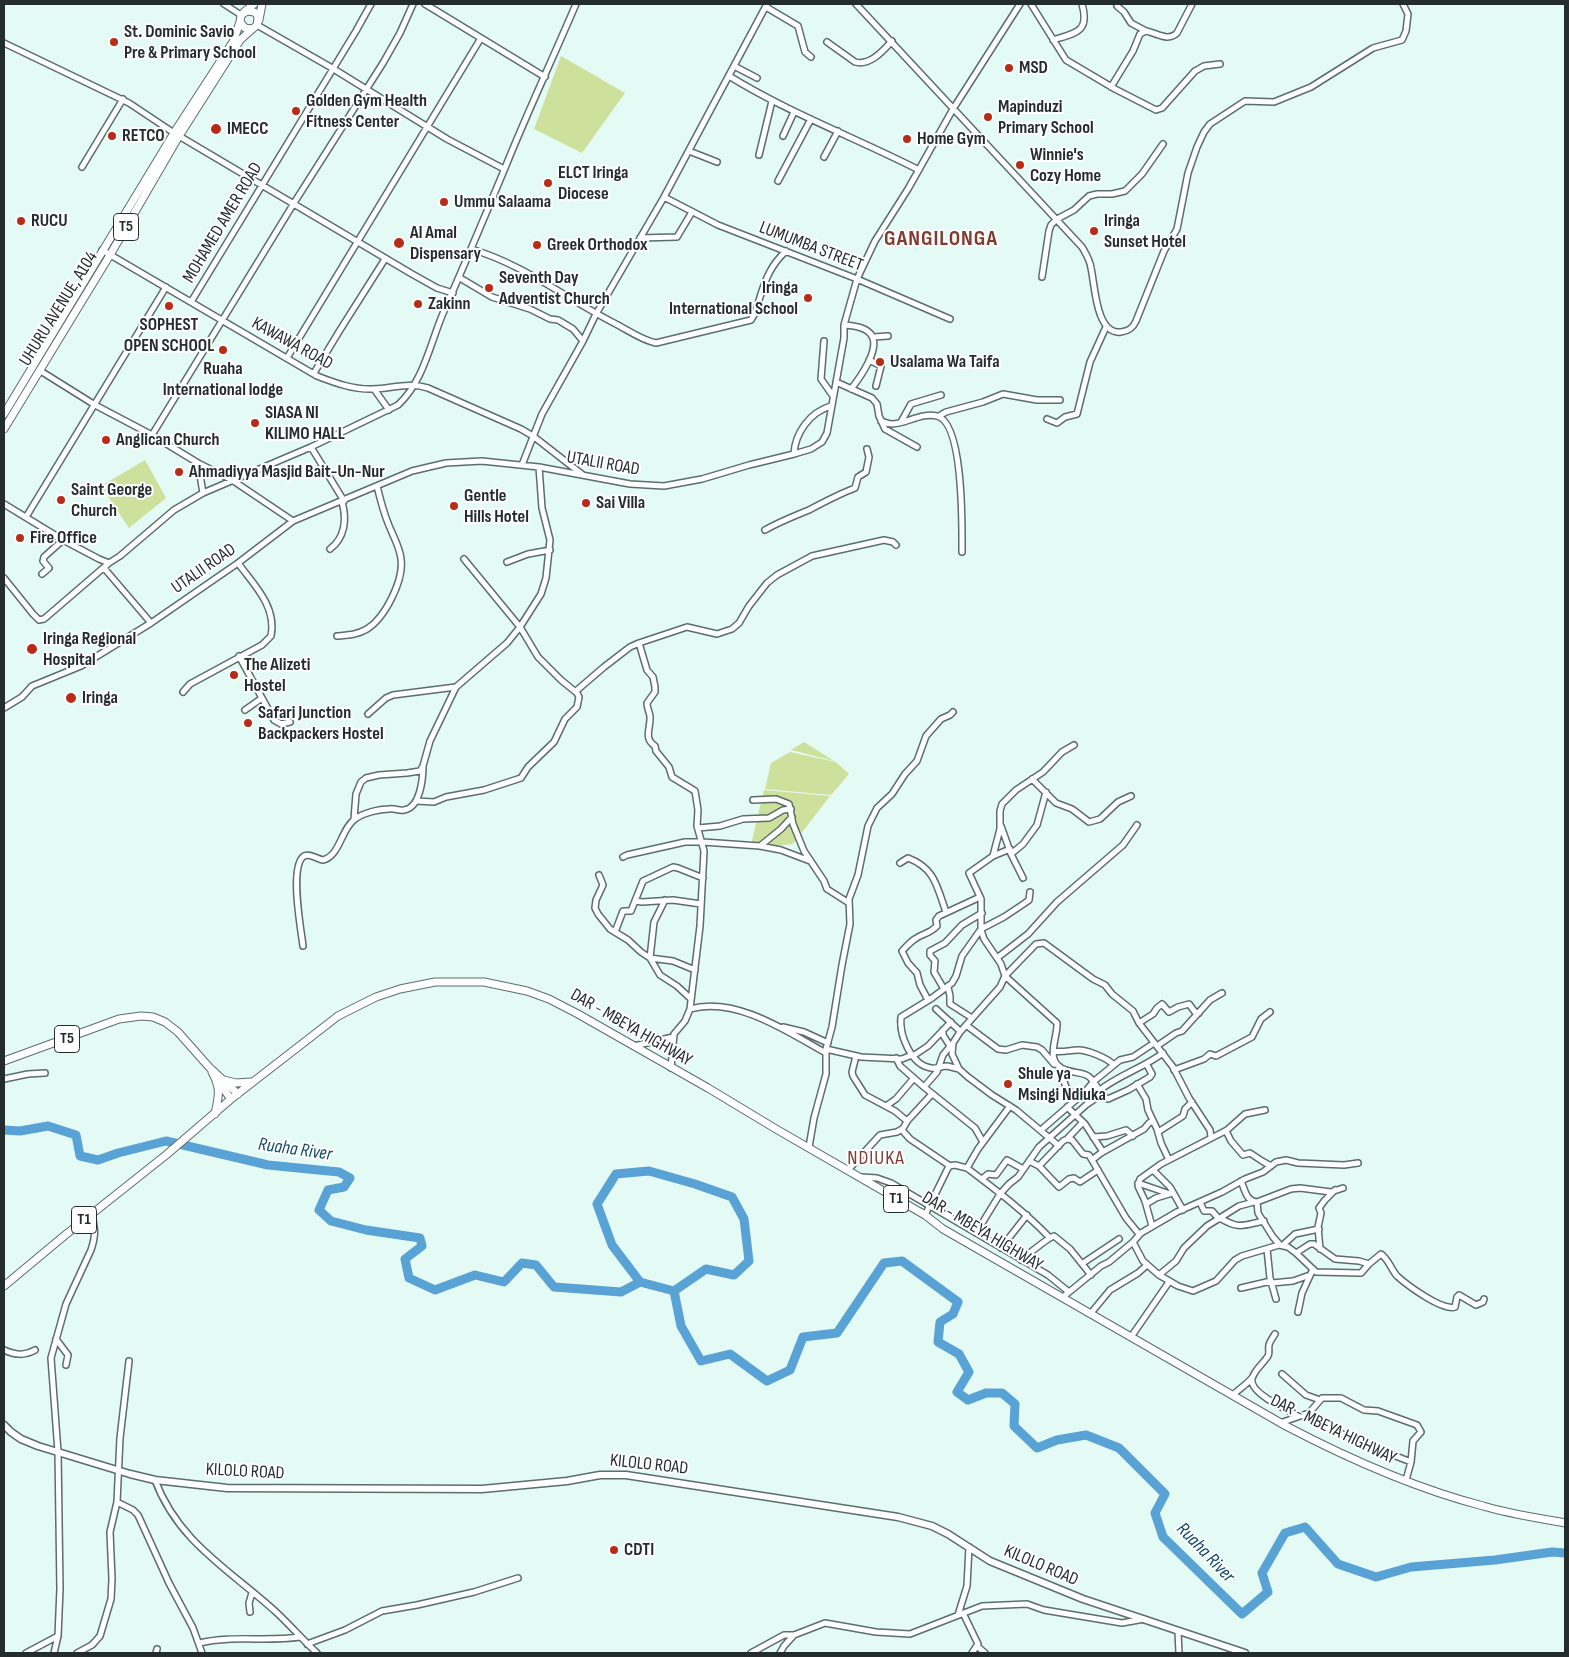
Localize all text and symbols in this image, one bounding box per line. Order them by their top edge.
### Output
place label: St. Dominic Savio Pre & Primary School [124,21,256,64]
marker: St. Dominic Savio Pre & Primary School [108,36,120,48]
place label: MSD [1019,57,1048,79]
marker: MSD [1003,62,1015,74]
place label: Golden Gym Health Fitness Center [306,90,427,132]
place label: Mapinduzi Primary School [998,96,1094,138]
marker: Golden Gym Health Fitness Center [290,105,302,117]
marker: Mapinduzi Primary School [982,111,994,123]
place label: IMECC [227,118,268,140]
marker: IMECC [209,122,223,136]
place label: RETCO [122,125,165,147]
place label: Home Gym [917,128,986,150]
marker: RETCO [106,130,118,142]
marker: Home Gym [901,133,913,145]
place label: Winnie's Cozy Home [1030,144,1101,186]
street label: MOHAMED AMER ROAD [179,159,267,287]
marker: Winnie's Cozy Home [1014,159,1026,171]
place label: ELCT Iringa Diocese [558,162,628,204]
marker: ELCT Iringa Diocese [542,177,554,189]
place label: Ummu Salaama [454,191,551,213]
marker: Ummu Salaama [438,196,450,208]
place label: RUCU [31,210,68,232]
place label: Iringa Sunset Hotel [1104,210,1186,252]
road number: T5 [114,213,138,240]
marker: RUCU [15,215,27,227]
street label: LUMUMBA STREET [756,217,866,277]
place label: Al Amal Dispensary [410,222,481,264]
marker: Iringa Sunset Hotel [1088,225,1100,237]
district label: GANGILONGA [883,226,999,252]
place label: Greek Orthodox [547,234,648,256]
marker: Al Amal Dispensary [392,236,406,250]
marker: Greek Orthodox [531,239,543,251]
street label: UHURU AVENUE, A104 [15,248,103,370]
place label: Seventh Day Adventist Church [499,267,610,310]
place label: Iringa International School [669,277,798,320]
marker: Seventh Day Adventist Church [483,282,495,294]
marker: Iringa International School [802,292,814,304]
place label: Zakinn [428,293,470,315]
marker: Zakinn [412,298,424,310]
marker: SOPHEST OPEN SCHOOL [163,300,175,312]
street label: KAWAWA ROAD [248,313,336,375]
place label: SOPHEST OPEN SCHOOL [124,314,214,356]
marker: Ruaha International lodge [217,344,229,356]
place label: Usalama Wa Taifa [890,351,1000,373]
marker: Usalama Wa Taifa [874,356,886,368]
place label: Ruaha International lodge [163,358,283,400]
place label: SIASA NI KILIMO HALL [265,402,345,444]
marker: SIASA NI KILIMO HALL [249,417,261,429]
place label: Anglican Church [116,429,220,451]
marker: Anglican Church [100,434,112,446]
street label: UTALII ROAD [565,447,641,481]
place label: Ahmadiyya Masjid Bait-Un-Nur [189,461,385,483]
marker: Ahmadiyya Masjid Bait-Un-Nur [173,466,185,478]
place label: Saint George Church [71,479,152,522]
place label: Gentle Hills Hotel [464,485,529,528]
place label: Sai Villa [596,492,645,514]
marker: Saint George Church [55,494,67,506]
marker: Sai Villa [580,497,592,509]
marker: Gentle Hills Hotel [448,500,460,512]
place label: Fire Office [30,527,97,549]
marker: Fire Office [14,532,26,544]
street label: UTALII ROAD [168,539,240,599]
place label: Iringa Regional Hospital [43,628,136,670]
marker: Iringa Regional Hospital [25,642,39,656]
place label: The Alizeti Hostel [244,654,310,696]
marker: The Alizeti Hostel [228,669,240,681]
place label: Iringa [82,687,118,709]
marker: Iringa [64,691,78,705]
place label: Safari Junction Backpackers Hostel [258,702,384,744]
marker: Safari Junction Backpackers Hostel [242,717,254,729]
street label: DAR - MBEYA HIGHWAY [566,984,696,1072]
road number: T5 [54,1026,80,1052]
place label: Shule ya Msingi Ndiuka [1018,1063,1106,1106]
marker: Shule ya Msingi Ndiuka [1002,1078,1014,1090]
water label: Ruaha River [257,1134,333,1166]
district label: NDIUKA [846,1147,906,1171]
road number: T1 [884,1186,908,1212]
street label: DAR - MBEYA HIGHWAY [918,1187,1046,1277]
road number: T1 [72,1206,96,1234]
street label: DAR - MBEYA HIGHWAY [1267,1390,1399,1470]
street label: KILOLO ROAD [609,1450,689,1480]
street label: KILOLO ROAD [205,1459,285,1485]
water label: Ruaha River [1171,1518,1239,1588]
place label: CDTI [624,1539,654,1561]
street label: KILOLO ROAD [1001,1541,1081,1591]
marker: CDTI [608,1544,620,1556]

